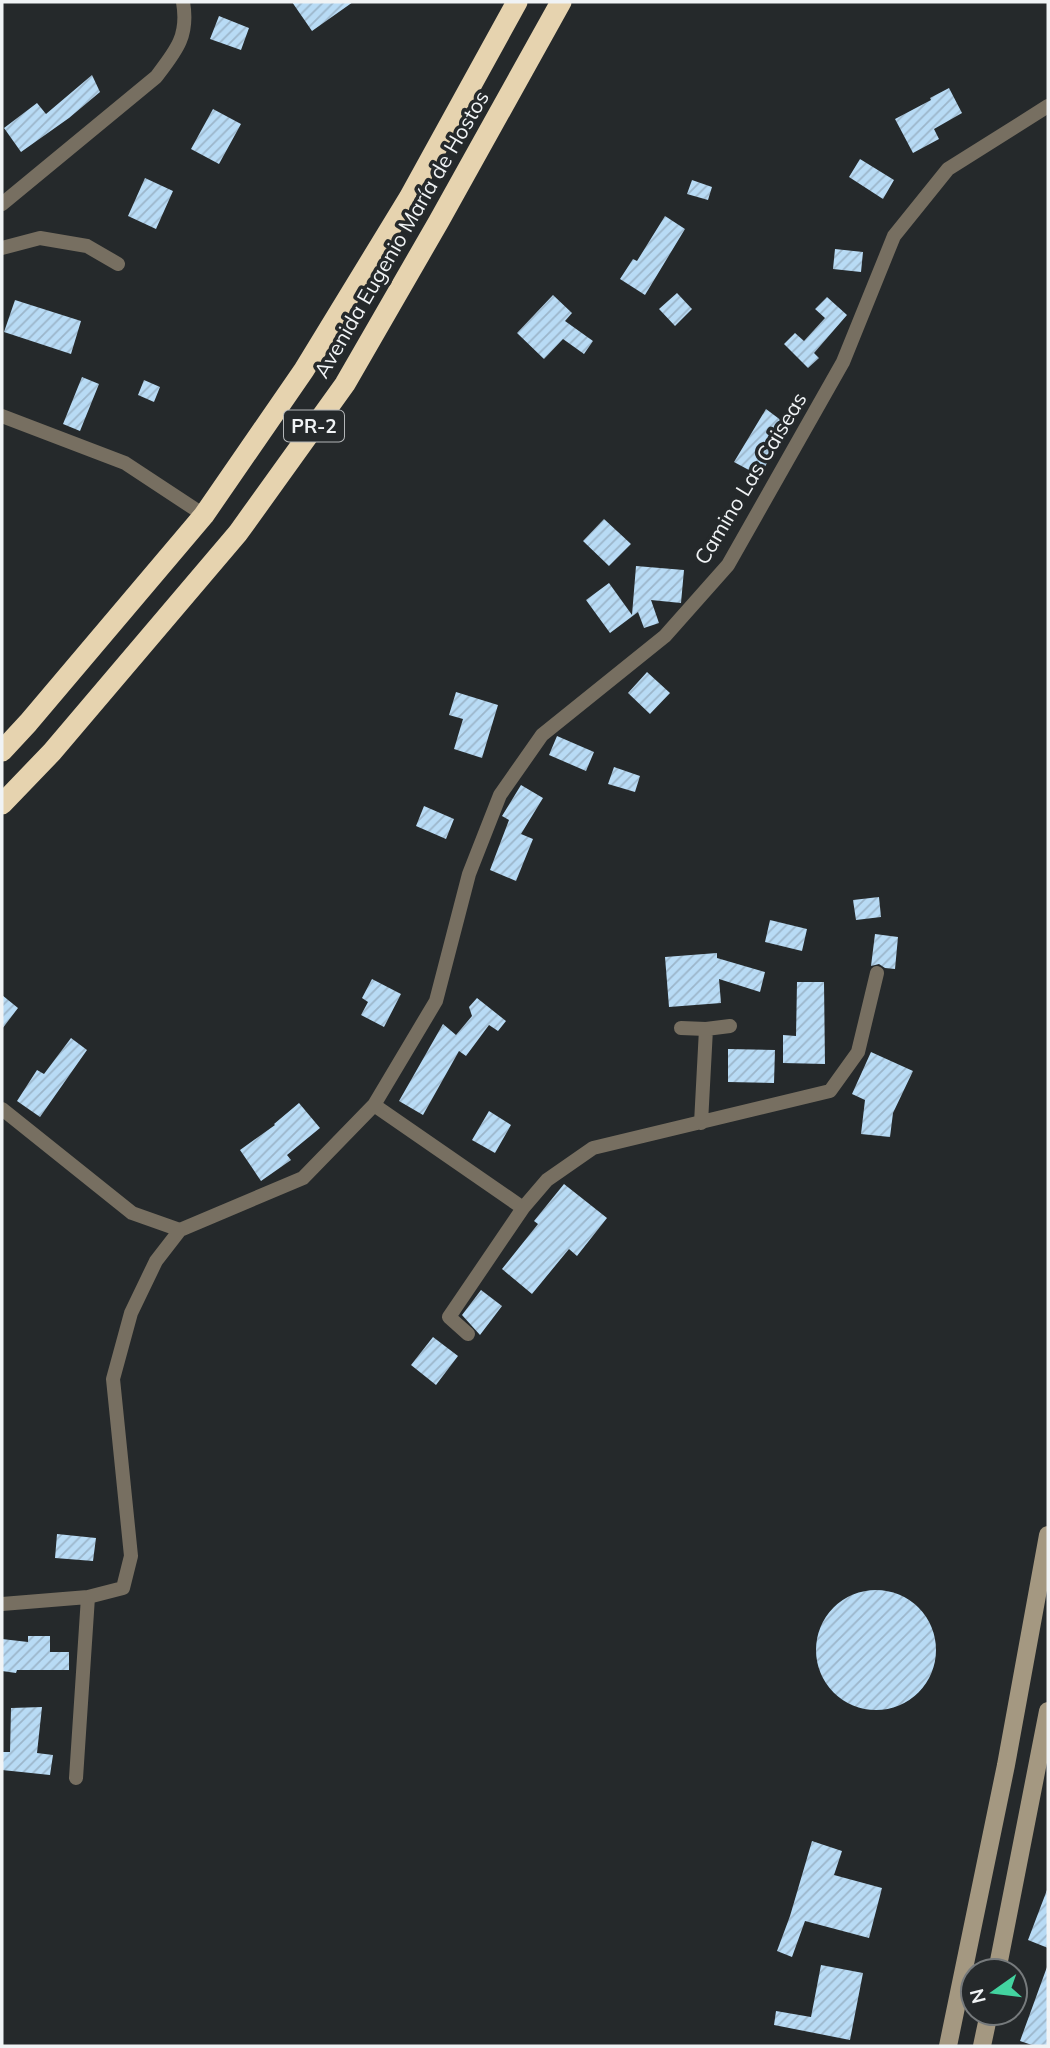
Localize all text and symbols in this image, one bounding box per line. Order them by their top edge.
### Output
street label: Avenida Eugenio María de Hostos [308,86,494,382]
street label: Camino Las Caiseas [688,387,812,569]
road number: PR-2 [284,410,344,442]
north arrow [959,1957,1029,2027]
text: N [964,1986,991,2006]

